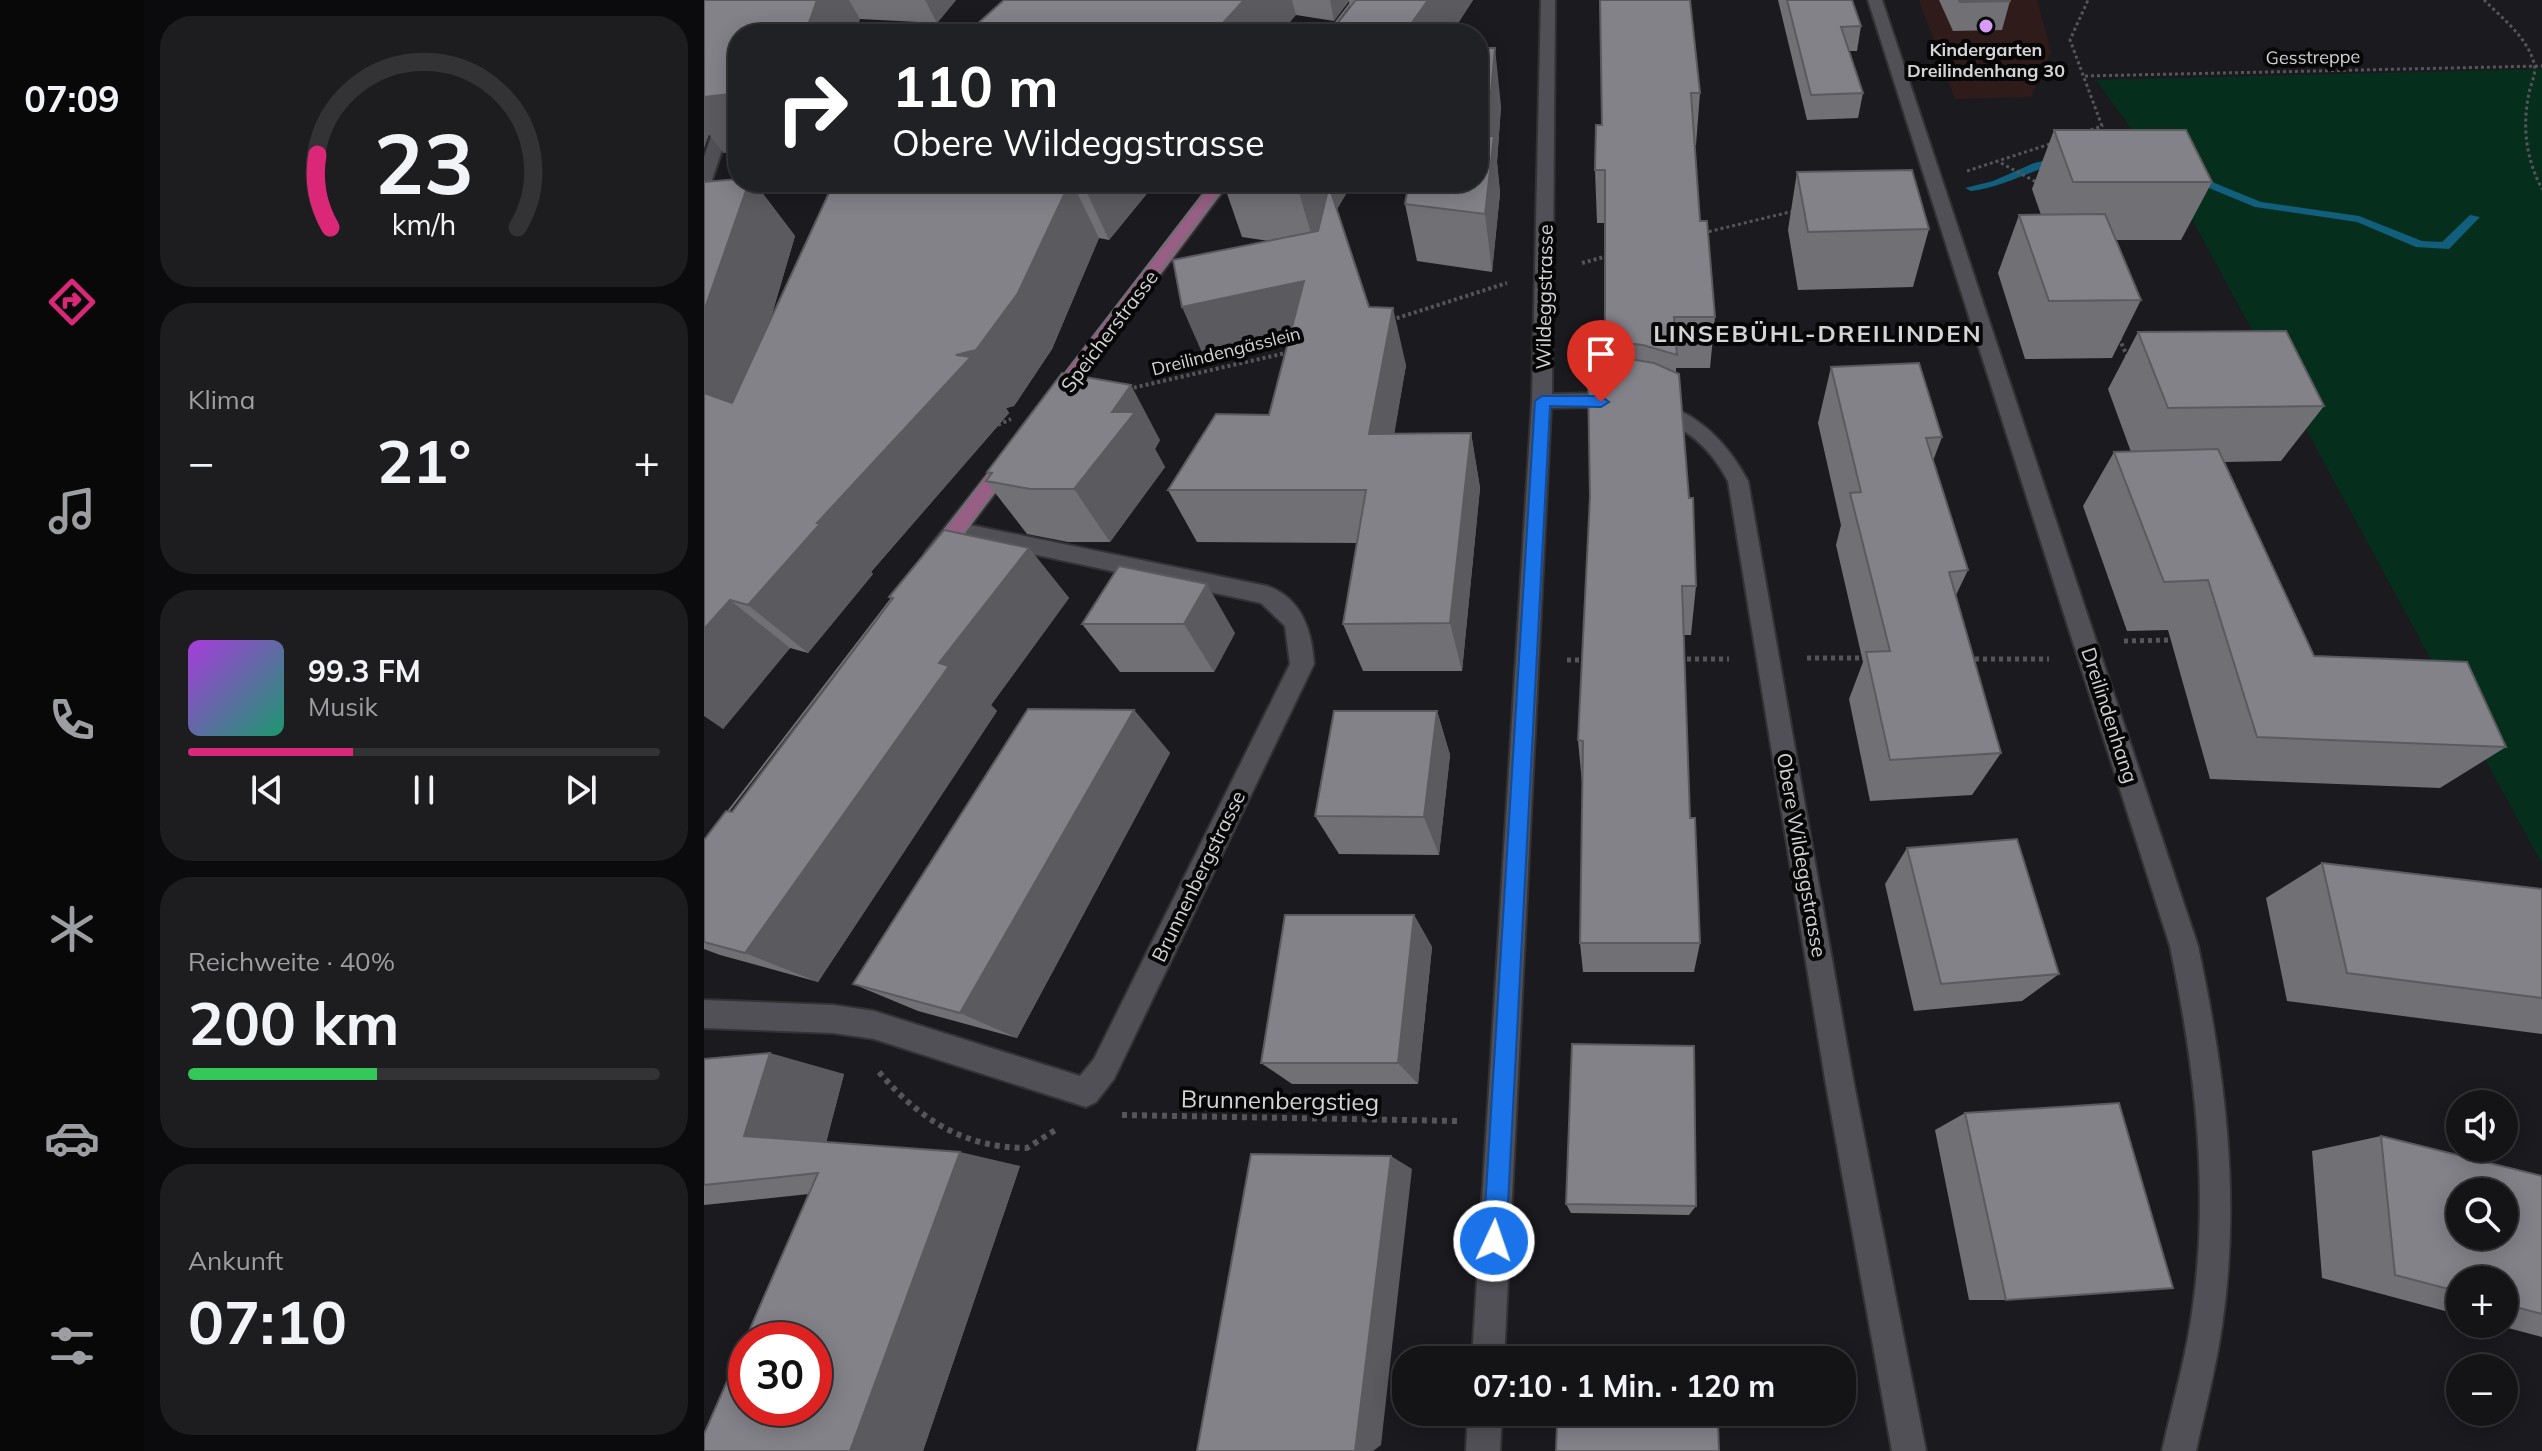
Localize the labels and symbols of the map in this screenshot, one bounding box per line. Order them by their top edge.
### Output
marker: Kindergarten Dreilindenhang 30 [1977,17,1995,35]
place label: Kindergarten Dreilindenhang 30 [1907,38,2065,82]
street label: Gesstreppe [2265,45,2361,69]
street label: Wildeggstrasse [1530,224,1558,370]
street label: Speicherstrasse [1055,265,1163,397]
district label: LINSEBÜHL-DREILINDEN [1653,318,1983,348]
pin [1567,320,1635,402]
street label: Dreilindengässlein [1149,321,1303,381]
street label: Dreilindenhang [2076,644,2144,786]
street label: Obere Wildeggstrasse [1772,751,1832,959]
street label: Brunnenbergstrasse [1146,786,1250,966]
street label: Brunnenbergstieg [1181,1083,1379,1117]
position arrow [1452,1199,1536,1283]
speed limit sign: 30 [728,1322,832,1426]

